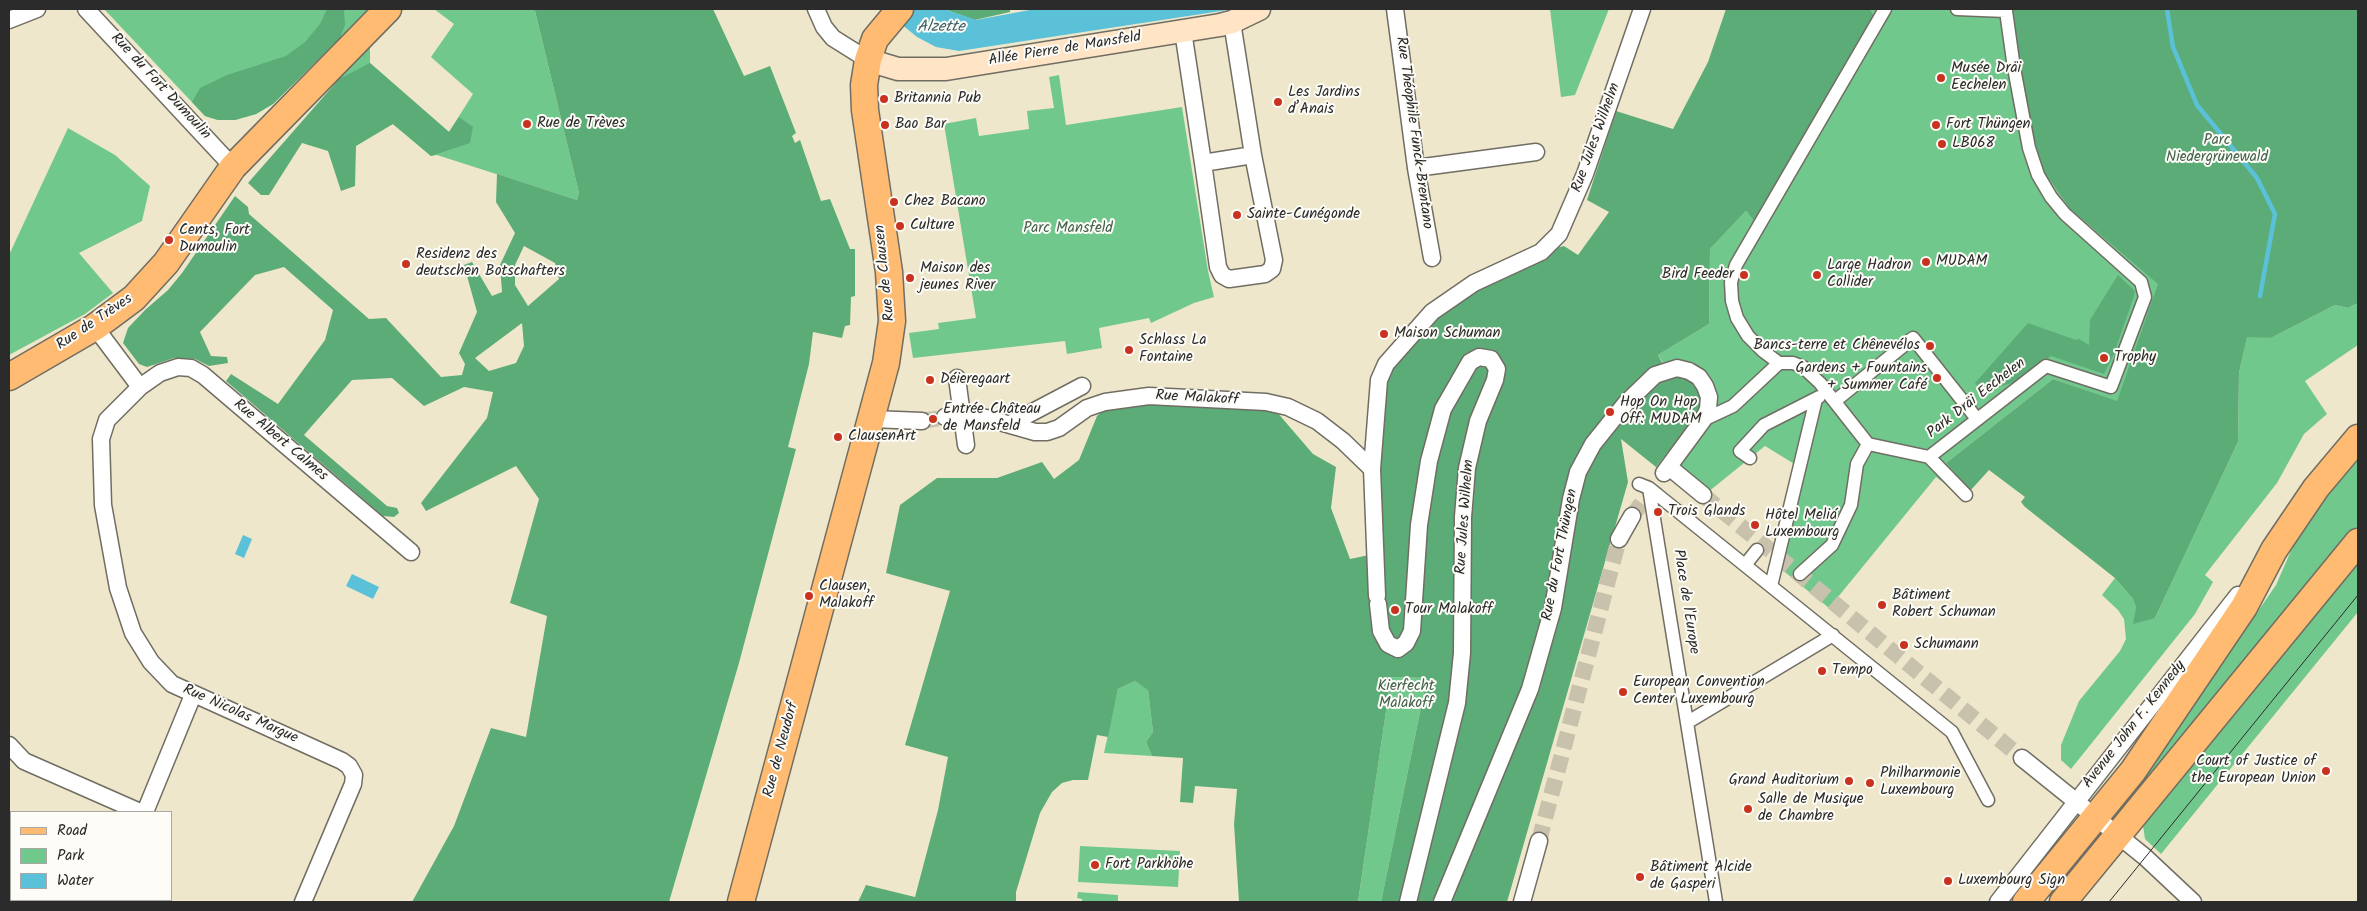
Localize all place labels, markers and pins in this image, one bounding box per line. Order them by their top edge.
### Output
place label: Musée Dräi Eechelen [1951,60,2021,95]
marker: Musée Dräi Eechelen [1935,72,1947,84]
place label: Les Jardins d’Anais [1288,84,1360,119]
place label: Britannia Pub [894,90,981,108]
marker: Britannia Pub [878,93,890,105]
marker: Les Jardins d’Anais [1272,96,1284,108]
place label: Rue de Trèves [537,115,625,133]
place label: Bao Bar [895,116,946,134]
place label: Fort Thüngen [1946,116,2031,134]
marker: Rue de Trèves [521,118,533,130]
marker: Bao Bar [879,119,891,131]
marker: Fort Thüngen [1930,119,1942,131]
place label: LB068 [1952,135,1995,153]
marker: LB068 [1936,138,1948,150]
place label: Chez Bacano [904,193,985,211]
marker: Chez Bacano [888,196,900,208]
place label: Sainte-Cunégonde [1247,206,1360,224]
marker: Sainte-Cunégonde [1231,209,1243,221]
place label: Culture [910,217,955,235]
marker: Culture [894,220,906,232]
place label: Cents, Fort Dumoulin [179,222,250,257]
marker: Cents, Fort Dumoulin [163,234,175,246]
place label: Residenz des deutschen Botschafters [416,246,565,281]
place label: MUDAM [1936,253,1987,271]
marker: MUDAM [1920,256,1932,268]
place label: Large Hadron Collider [1827,257,1911,292]
marker: Residenz des deutschen Botschafters [400,258,412,270]
place label: Maison des jeunes River [920,260,995,295]
place label: Bird Feeder [1662,266,1734,284]
marker: Bird Feeder [1738,269,1750,281]
marker: Large Hadron Collider [1811,269,1823,281]
marker: Maison des jeunes River [904,272,916,284]
place label: Maison Schuman [1394,325,1500,343]
marker: Maison Schuman [1378,328,1390,340]
place label: Schlass La Fontaine [1139,332,1206,367]
place label: Bancs-terre et Chênevélos [1754,337,1920,355]
marker: Bancs-terre et Chênevélos [1924,340,1936,352]
marker: Schlass La Fontaine [1123,344,1135,356]
place label: Trophy [2114,349,2156,367]
marker: Trophy [2098,352,2110,364]
place label: Gardens + Fountains + Summer Café [1796,360,1927,395]
place label: Déieregaart [940,371,1010,389]
marker: Gardens + Fountains + Summer Café [1931,372,1943,384]
marker: Déieregaart [924,374,936,386]
place label: Hop On Hop Off: MUDAM [1620,394,1702,429]
place label: Entrée Château de Mansfeld [943,401,1041,436]
marker: Hop On Hop Off: MUDAM [1604,406,1616,418]
marker: Entrée Château de Mansfeld [927,413,939,425]
place label: ClausenArt [848,428,916,446]
marker: ClausenArt [832,431,844,443]
place label: Trois Glands [1668,503,1746,521]
marker: Trois Glands [1652,506,1664,518]
place label: Hôtel Meliá Luxembourg [1765,507,1839,542]
marker: Hôtel Meliá Luxembourg [1749,519,1761,531]
place label: Clausen, Malakoff [819,578,874,613]
place label: Bâtiment Robert Schuman [1892,587,1996,622]
marker: Clausen, Malakoff [803,590,815,602]
marker: Bâtiment Robert Schuman [1876,599,1888,611]
place label: Tour Malakoff [1405,601,1493,619]
marker: Tour Malakoff [1389,604,1401,616]
place label: Schumann [1914,636,1979,654]
marker: Schumann [1898,639,1910,651]
place label: Tempo [1832,662,1873,680]
marker: Tempo [1816,665,1828,677]
place label: European Convention Center Luxembourg [1633,674,1765,709]
marker: European Convention Center Luxembourg [1617,686,1629,698]
place label: Court of Justice of the European Union [2191,753,2316,788]
place label: Philharmonie Luxembourg [1880,765,1961,800]
marker: Court of Justice of the European Union [2320,765,2332,777]
place label: Grand Auditorium [1729,772,1839,790]
marker: Grand Auditorium [1843,775,1855,787]
marker: Philharmonie Luxembourg [1864,777,1876,789]
place label: Salle de Musique de Chambre [1758,791,1863,826]
marker: Salle de Musique de Chambre [1742,803,1754,815]
place label: Fort Parkhöhe [1105,856,1193,874]
marker: Fort Parkhöhe [1089,859,1101,871]
place label: Bâtiment Alcide de Gasperi [1650,859,1752,894]
marker: Bâtiment Alcide de Gasperi [1634,871,1646,883]
place label: Luxembourg Sign [1958,872,2065,890]
marker: Luxembourg Sign [1942,875,1954,887]

